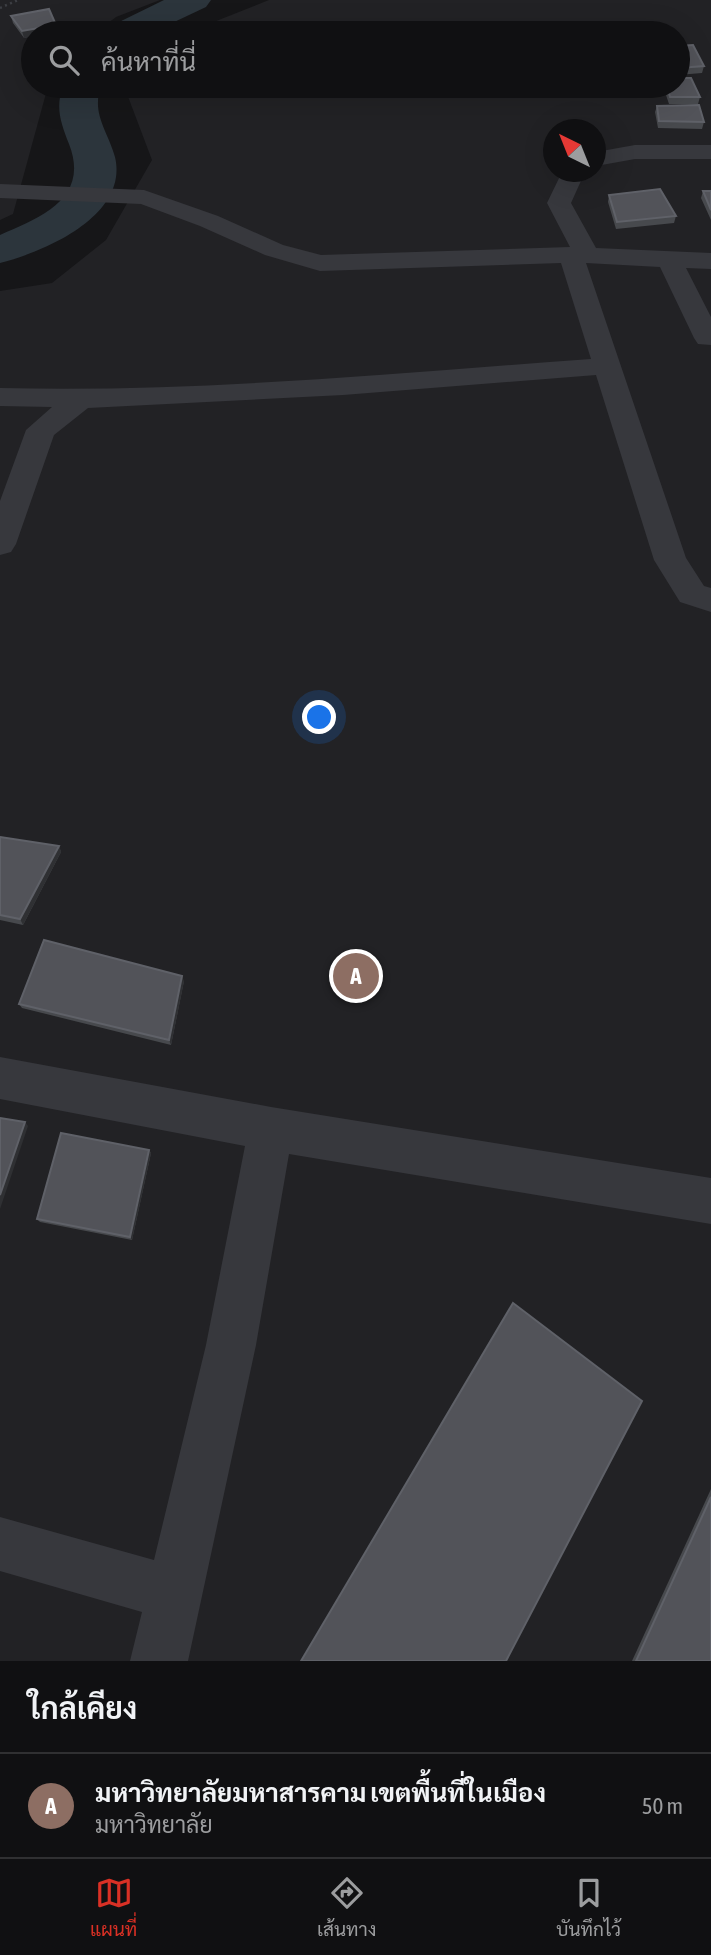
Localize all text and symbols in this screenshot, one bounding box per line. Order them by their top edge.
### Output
search box [21,21,690,98]
icon: search [45,41,83,79]
text: ค้นหาที่นี่ [101,47,196,77]
north arrow [543,119,606,182]
your location [302,700,336,734]
pin: A [333,950,379,1002]
text: ใกล้เคียง [28,1691,137,1725]
text: มหาวิทยาลัยมหาสารคาม เขตพื้นที่ในเมือง [95,1778,546,1808]
text: A [45,1793,57,1819]
text: 50 m [642,1793,683,1819]
text: มหาวิทยาลัย [95,1812,213,1838]
tab: แผนที่ [90,1874,137,1940]
tab: เส้นทาง [317,1874,376,1940]
tab: บันทึกไว้ [556,1874,621,1940]

